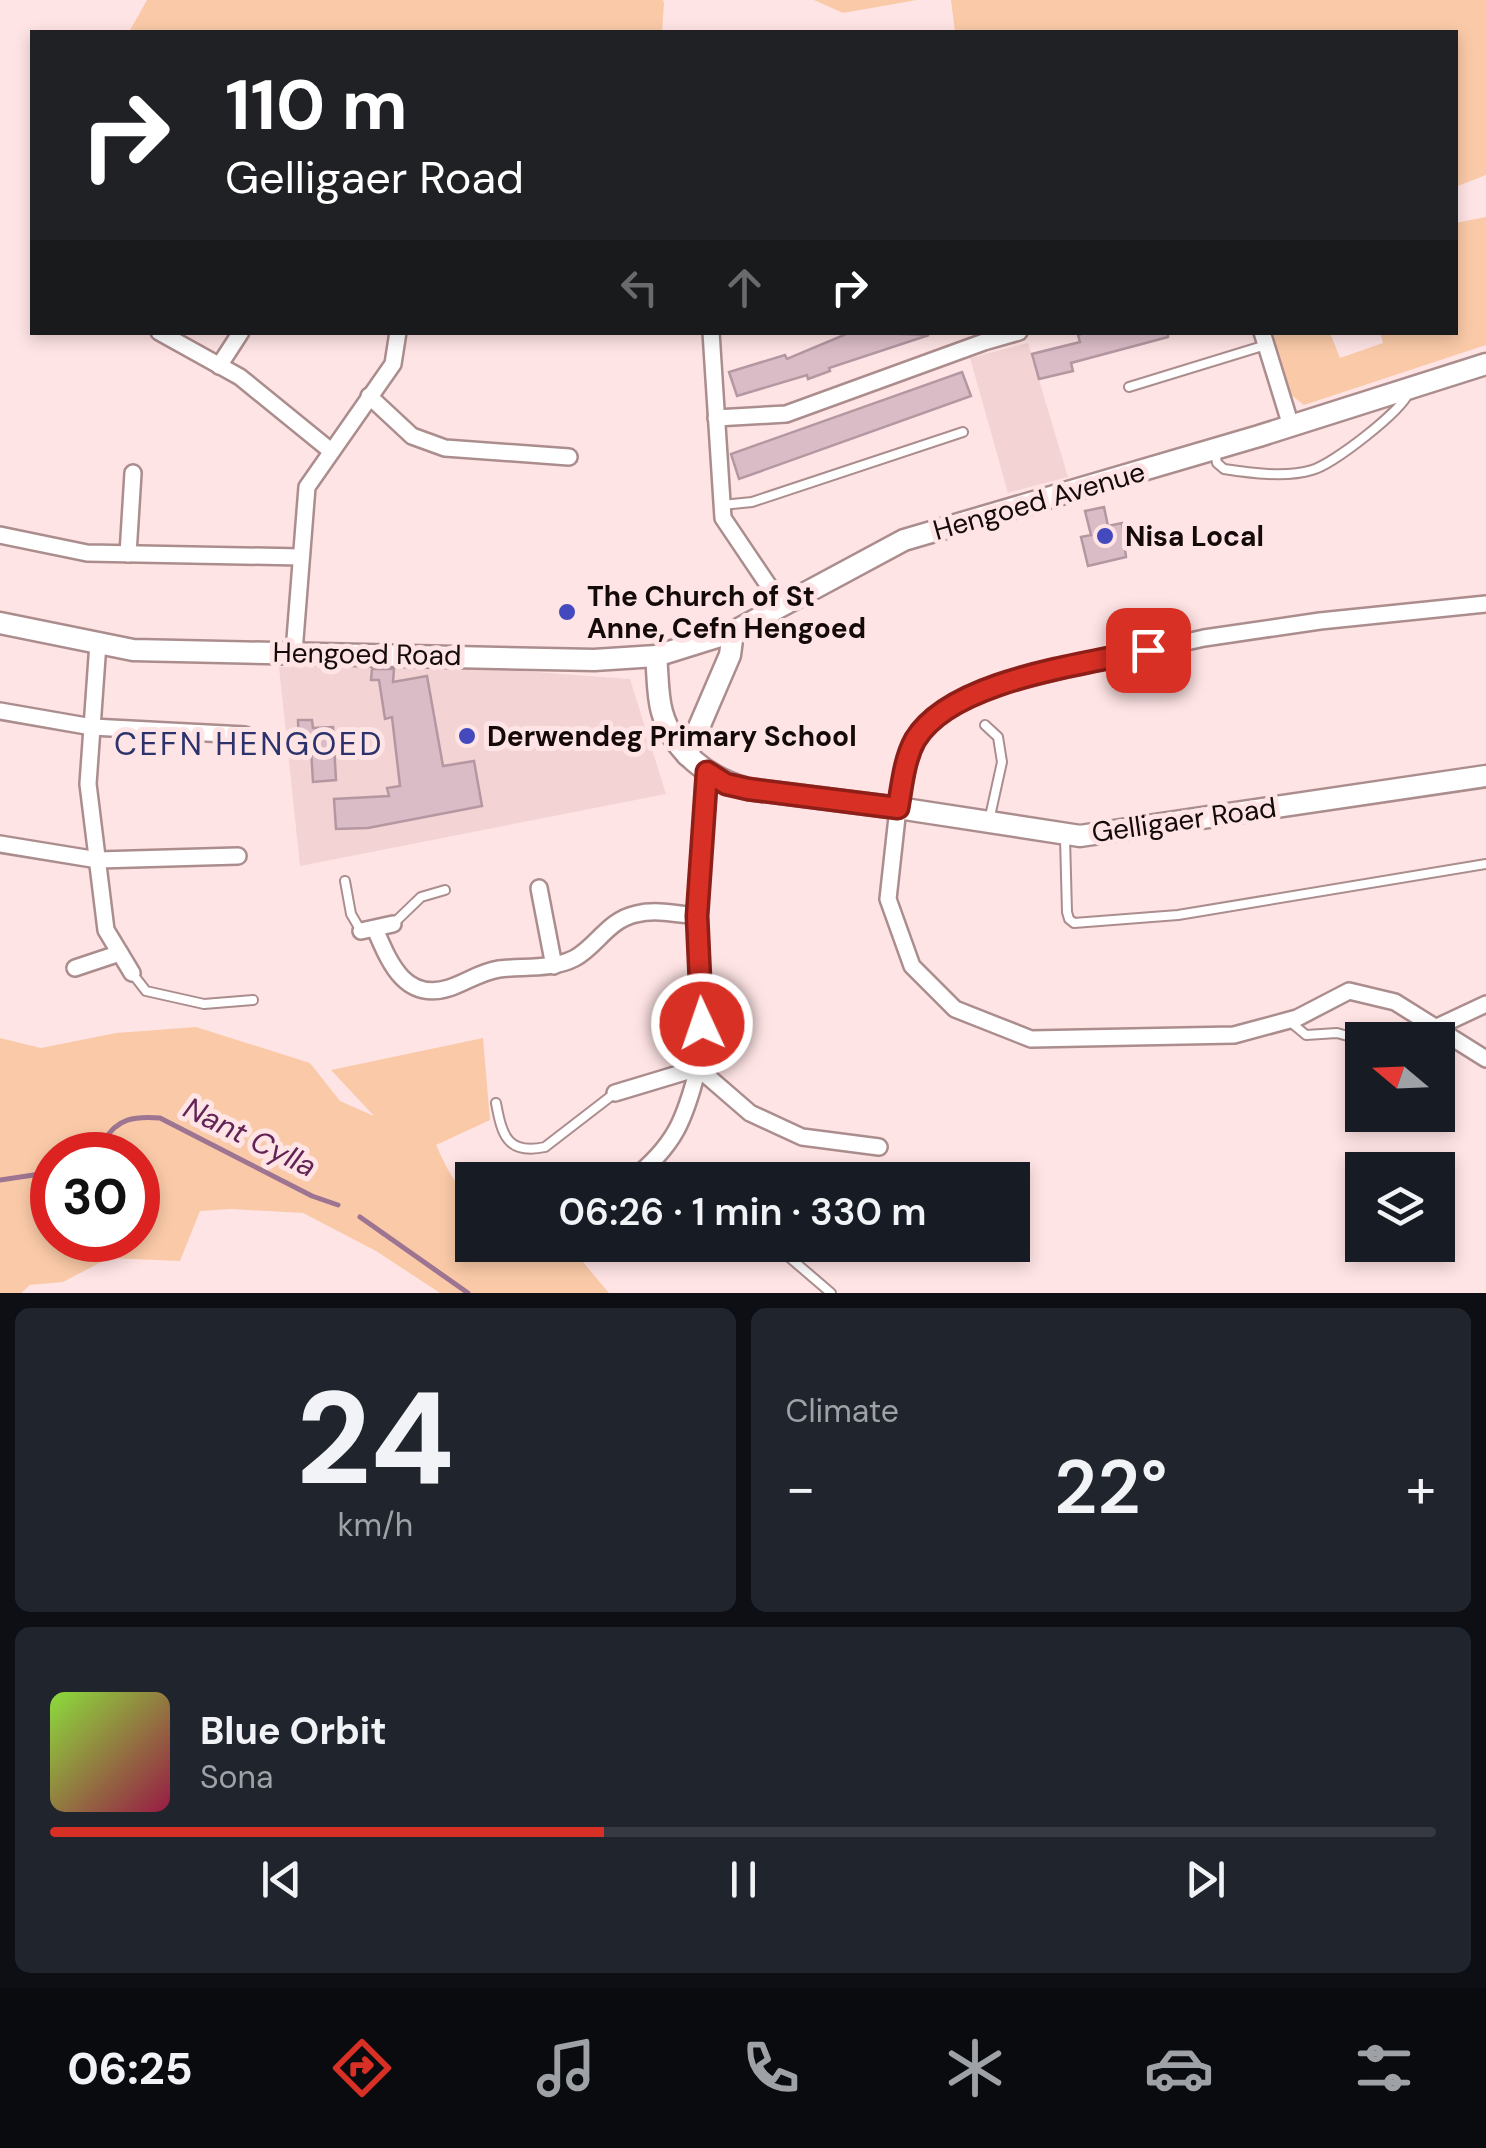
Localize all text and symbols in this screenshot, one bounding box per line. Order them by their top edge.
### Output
text: 110 m [225,60,408,151]
icon: right [60,70,190,200]
text: Gelligaer Road [225,148,524,207]
icon: left [612,260,667,315]
icon: ahead [717,260,772,315]
icon: right [822,260,877,315]
street label: Hengoed Avenue [929,453,1149,549]
place label: Nisa Local [1125,518,1264,555]
marker: Nisa Local [1094,525,1116,547]
place label: The Church of St Anne, Cefn Hengoed [587,578,866,647]
marker: The Church of St Anne, Cefn Hengoed [556,601,578,623]
pin [1106,608,1191,693]
icon: arrive [1121,623,1176,678]
street label: Hengoed Road [272,634,462,674]
place label: Derwendeg Primary School [487,718,857,755]
district label: CEFN HENGOED [114,723,384,765]
marker: Derwendeg Primary School [456,725,478,747]
street label: Gelligaer Road [1089,789,1279,851]
position arrow [650,972,754,1076]
north arrow [1345,1022,1455,1132]
map controls [1345,1022,1455,1262]
water label: Nant Cylla [177,1088,323,1186]
speed limit sign: 30 [30,1132,160,1262]
button: layers [1345,1152,1455,1262]
text: 06:26 · 1 min · 330 m [559,1187,926,1237]
text: 24 [296,1354,455,1523]
text: Climate [786,1390,899,1432]
text: 22° [1054,1439,1167,1536]
text: − [786,1452,816,1524]
text: + [1406,1452,1436,1524]
text: km/h [337,1504,413,1546]
text: Blue Orbit [200,1706,387,1756]
text: Sona [200,1756,273,1798]
icon: previous [254,1852,309,1907]
icon: pause [716,1852,771,1907]
icon: next [1178,1852,1233,1907]
icon: directions [327,2033,397,2103]
icon: music [531,2033,601,2103]
icon: phone [736,2033,806,2103]
icon: climate [940,2033,1010,2103]
icon: car [1144,2033,1214,2103]
icon: filters [1349,2033,1419,2103]
text: 06:25 [67,2039,193,2098]

